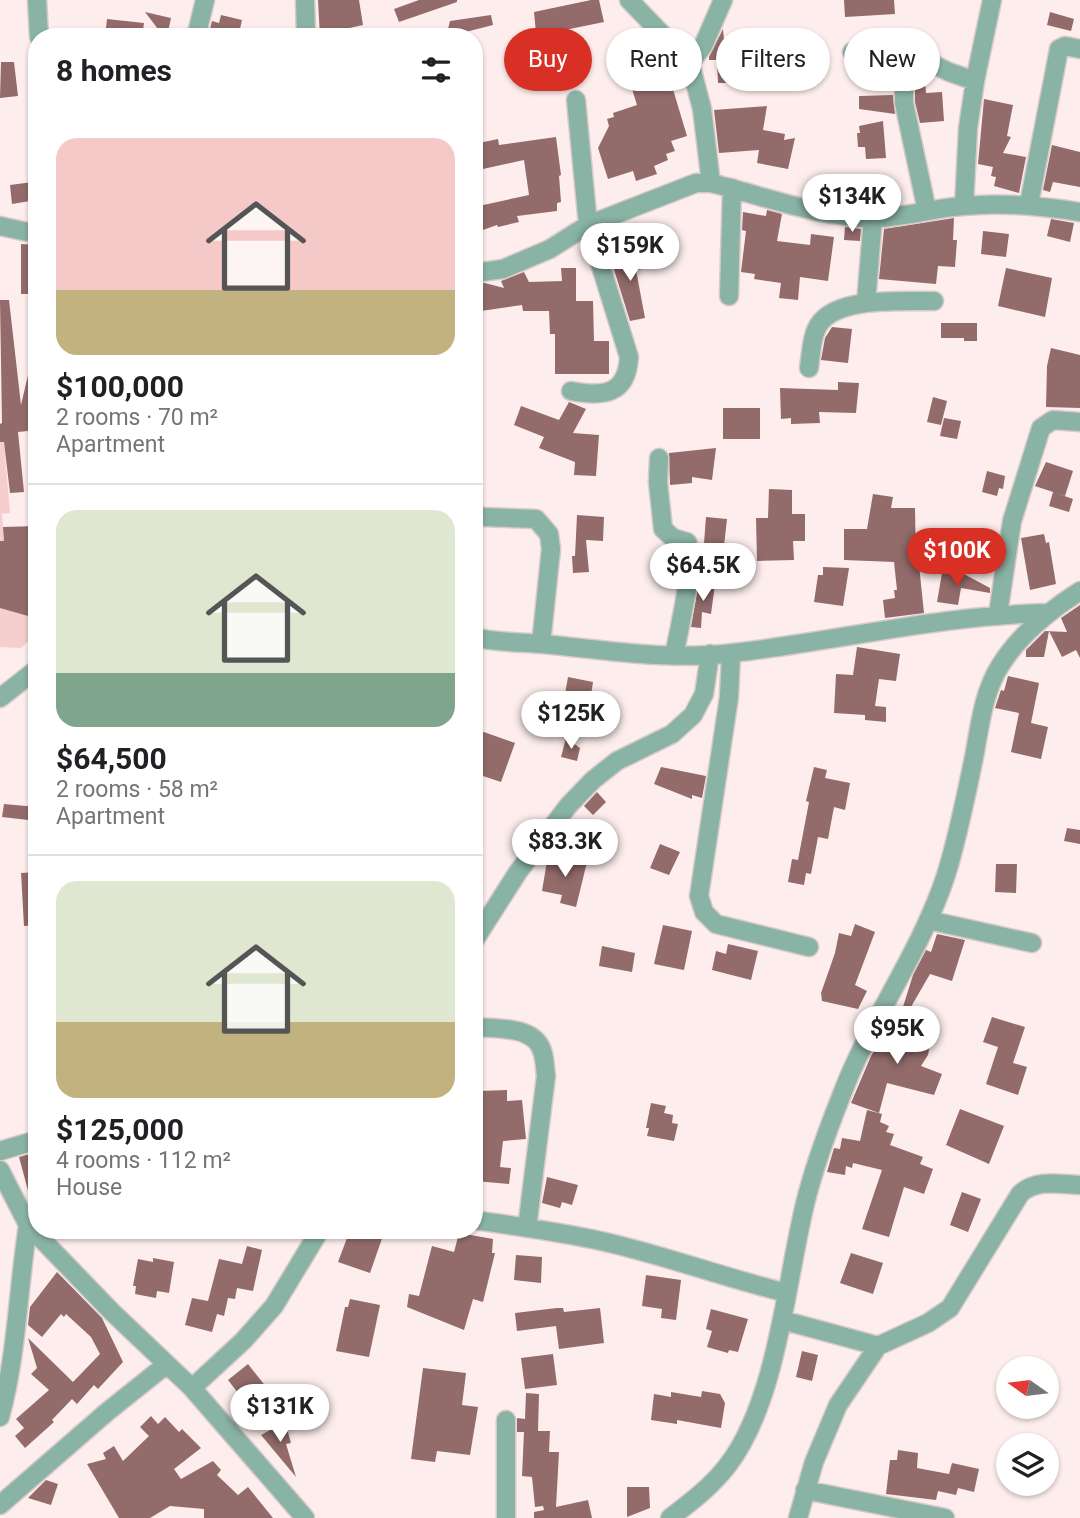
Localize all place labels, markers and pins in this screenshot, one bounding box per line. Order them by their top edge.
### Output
pin: $134K [803,174,901,234]
pin: $159K [581,224,679,283]
pin: $100K [908,528,1006,588]
pin: $64.5K [646,544,760,603]
pin: $125K [522,692,620,751]
pin: $83.3K [508,820,622,879]
pin: $95K [856,1006,938,1066]
pin: $131K [231,1384,329,1444]

